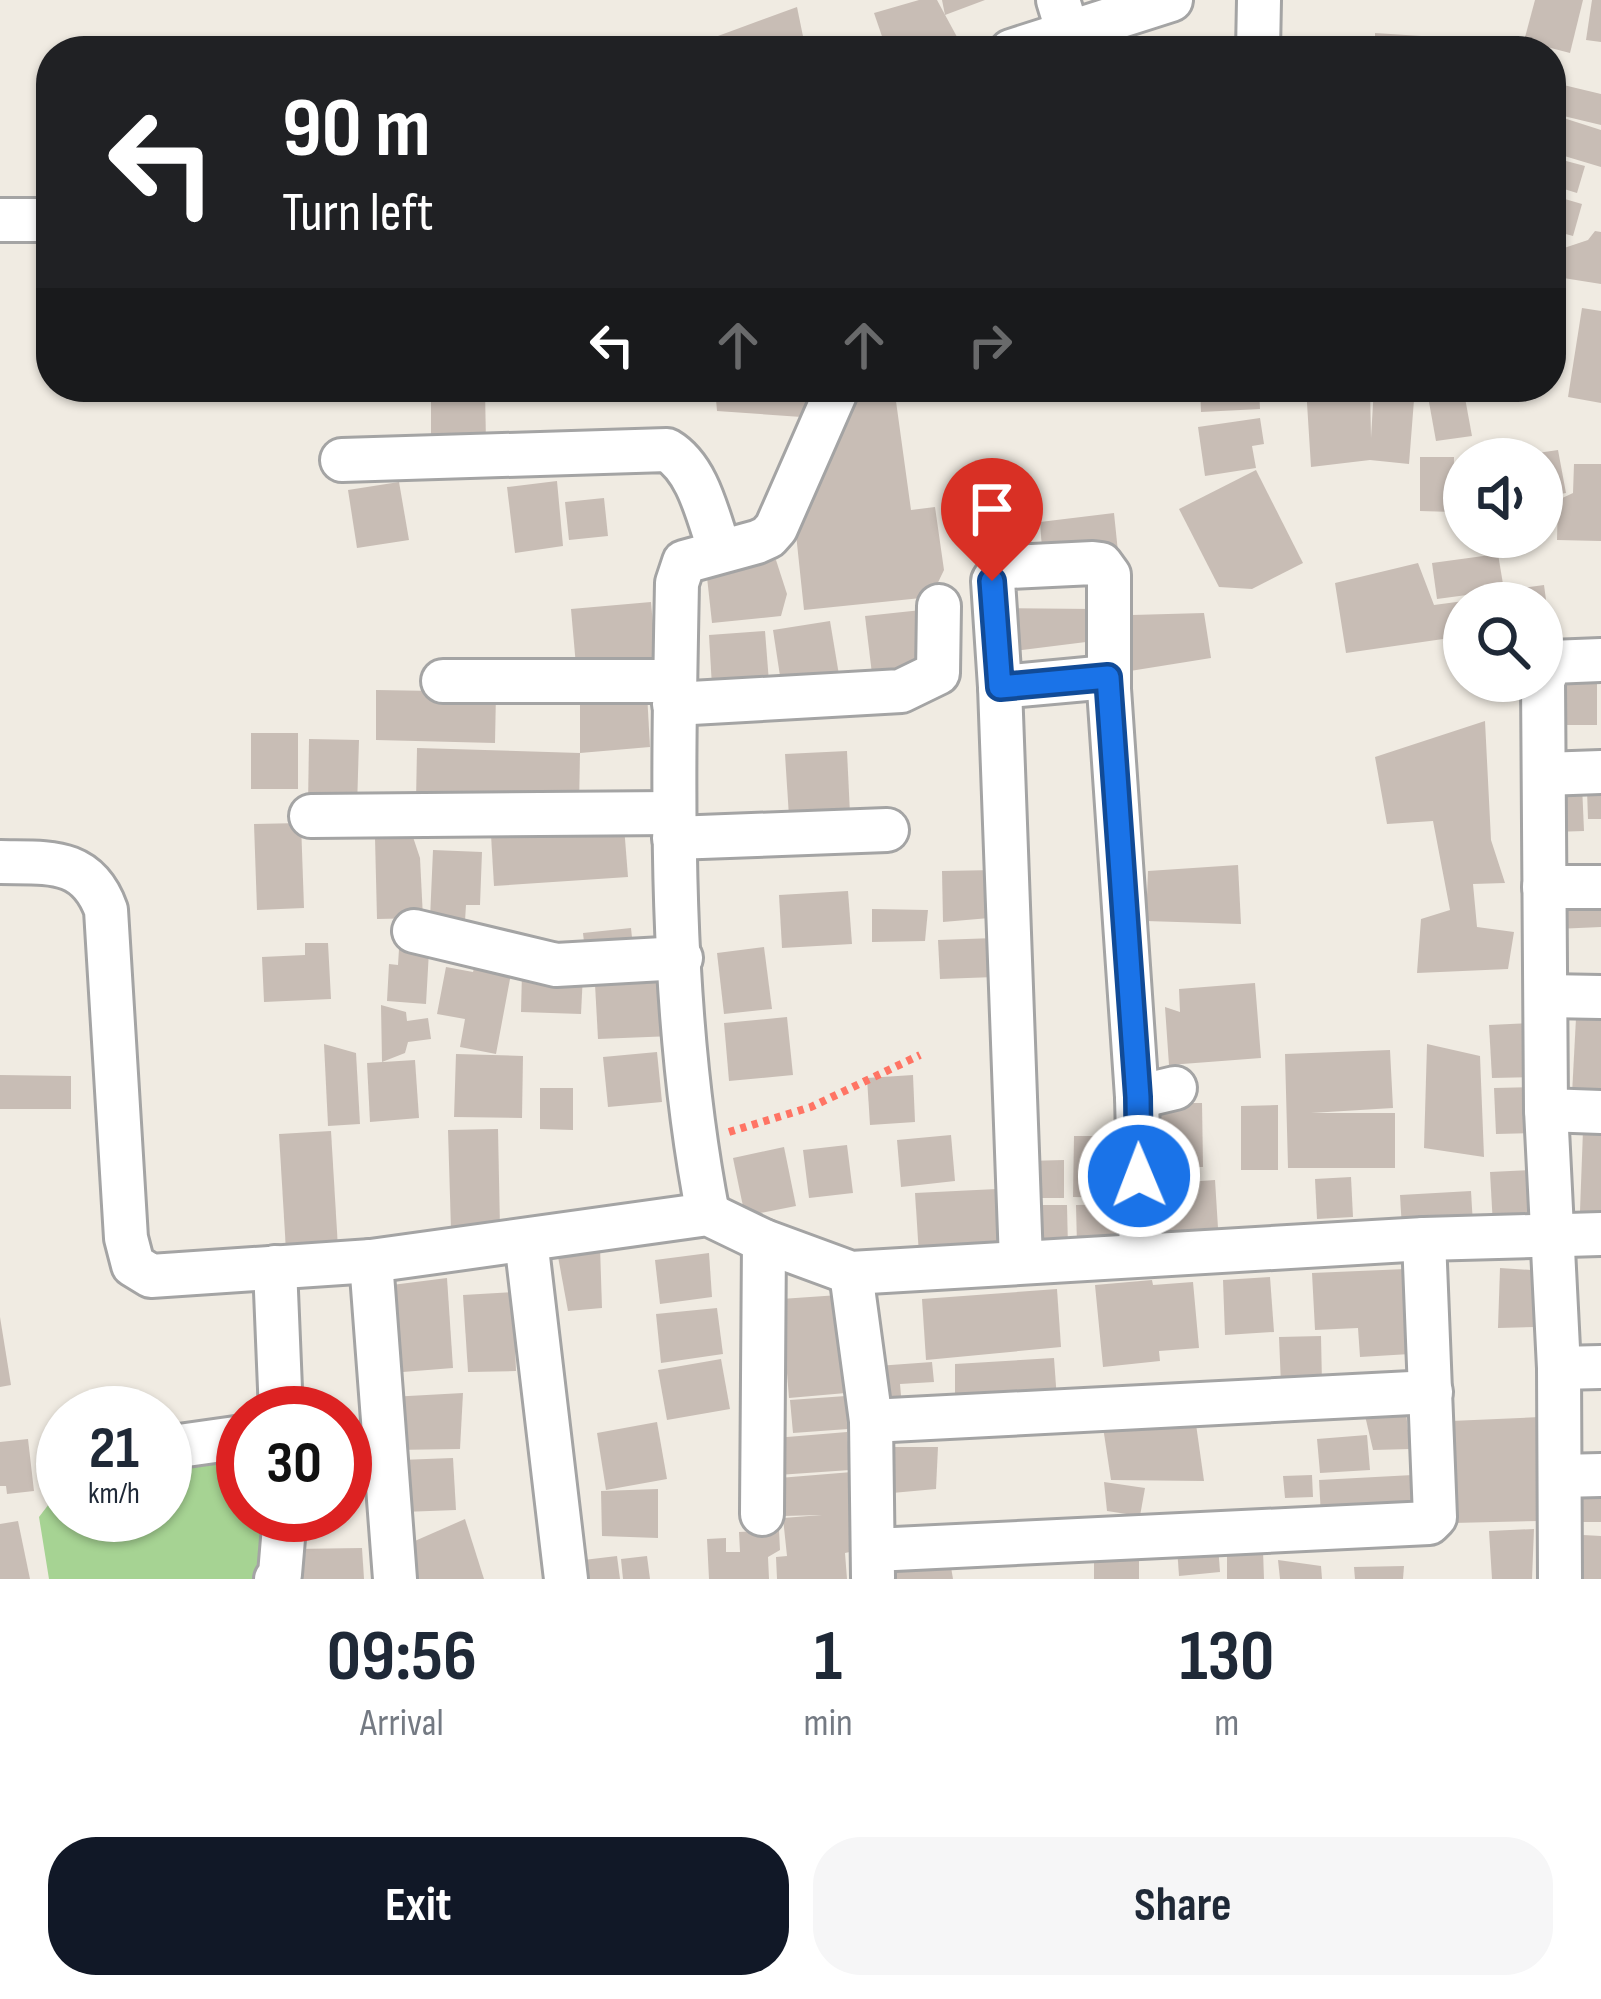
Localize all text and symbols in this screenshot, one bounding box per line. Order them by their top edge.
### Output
text: 90 m [282,79,431,180]
icon: left [84,84,240,240]
text: Turn left [282,181,434,246]
icon: left [579,312,645,378]
icon: ahead [705,312,771,378]
icon: ahead [831,312,897,378]
icon: right [957,312,1023,378]
map controls [1443,438,1563,702]
button: sound [1443,438,1563,558]
pin [941,458,1043,581]
icon: arrive [959,476,1025,542]
button: search [1443,582,1563,702]
position arrow [1076,1113,1202,1239]
speed limit sign: 30 [216,1386,372,1542]
text: 21 [89,1413,139,1485]
text: km/h [88,1476,140,1512]
text: 09:56 [327,1614,477,1701]
text: 1 [814,1614,842,1701]
text: 130 [1179,1614,1274,1701]
text: Arrival [360,1700,444,1747]
text: min [804,1700,853,1747]
text: m [1214,1700,1239,1747]
button: Exit [48,1837,789,1975]
button: Share [813,1837,1553,1975]

